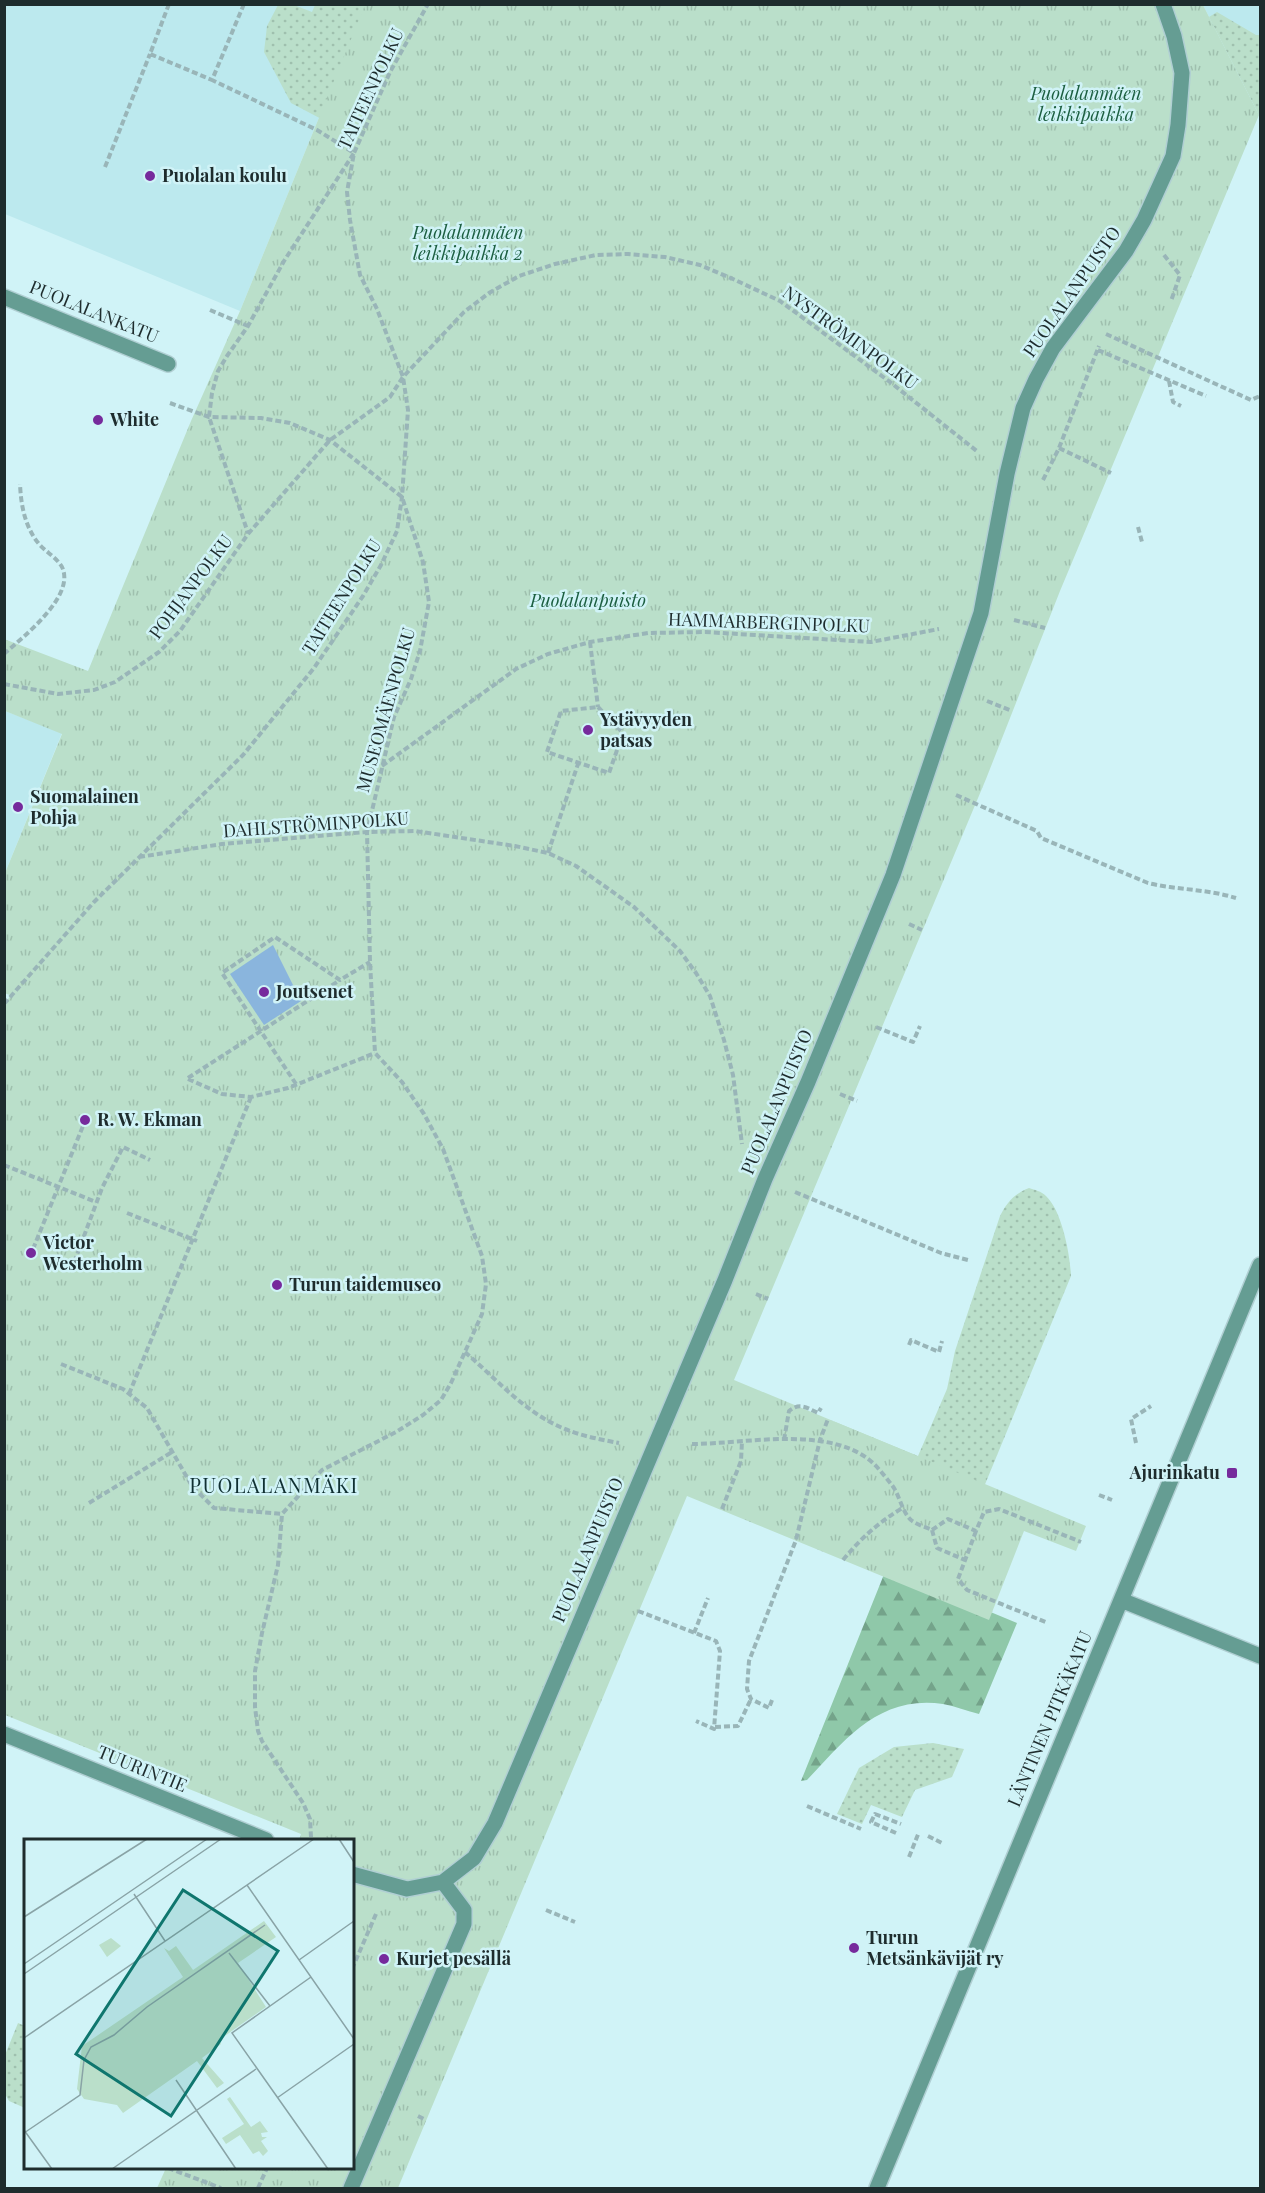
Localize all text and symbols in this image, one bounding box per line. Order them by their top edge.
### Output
street label: TAITEENPOLKU [331,24,409,153]
park label: Puolalanmäen leikkipaikka [1030,81,1141,126]
place label: Puolalan koulu [162,163,287,187]
marker: Puolalan koulu [143,169,157,183]
park label: Puolalanmäen leikkipaikka 2 [412,220,523,265]
street label: PUOLALANPUISTO [1017,221,1125,362]
street label: PUOLALANKATU [26,274,163,348]
street label: NYSTRÖMINPOLKU [778,280,923,395]
place label: White [109,407,159,431]
marker: White [91,413,105,427]
street label: POHJANPOLKU [143,529,237,644]
street label: TAITEENPOLKU [296,534,386,659]
park label: Puolalanpuisto [529,588,646,612]
street label: HAMMARBERGINPOLKU [668,606,870,638]
street label: MUSEOMÄENPOLKU [350,624,420,795]
place label: Ystävyyden patsas [599,707,692,752]
marker: Ystävyyden patsas [581,723,595,737]
place label: Suomalainen Pohja [30,784,139,829]
marker: Suomalainen Pohja [11,800,25,814]
street label: DAHLSTRÖMINPOLKU [222,806,410,842]
place label: Joutsenet [275,979,354,1003]
marker: Joutsenet [257,985,271,999]
street label: PUOLALANPUISTO [735,1026,817,1178]
place label: R. W. Ekman [97,1107,202,1131]
marker: R. W. Ekman [78,1113,92,1127]
place label: Victor Westerholm [42,1230,143,1275]
marker: Victor Westerholm [24,1246,38,1260]
place label: Turun taidemuseo [289,1272,441,1296]
marker: Turun taidemuseo [270,1278,284,1292]
place label: Ajurinkatu [1129,1460,1220,1484]
marker: Ajurinkatu [1225,1466,1239,1480]
district label: PUOLALANMÄKI [189,1471,359,1498]
street label: PUOLALANPUISTO [546,1474,628,1626]
street label: LÄNTINEN PITKÄKATU [1001,1627,1097,1810]
street label: TUURINTIE [94,1739,191,1797]
inset map [24,1839,354,2169]
place label: Turun Metsänkävijät ry [866,1925,1004,1970]
marker: Turun Metsänkävijät ry [847,1941,861,1955]
place label: Kurjet pesällä [396,1946,512,1970]
marker: Kurjet pesällä [377,1952,391,1966]

